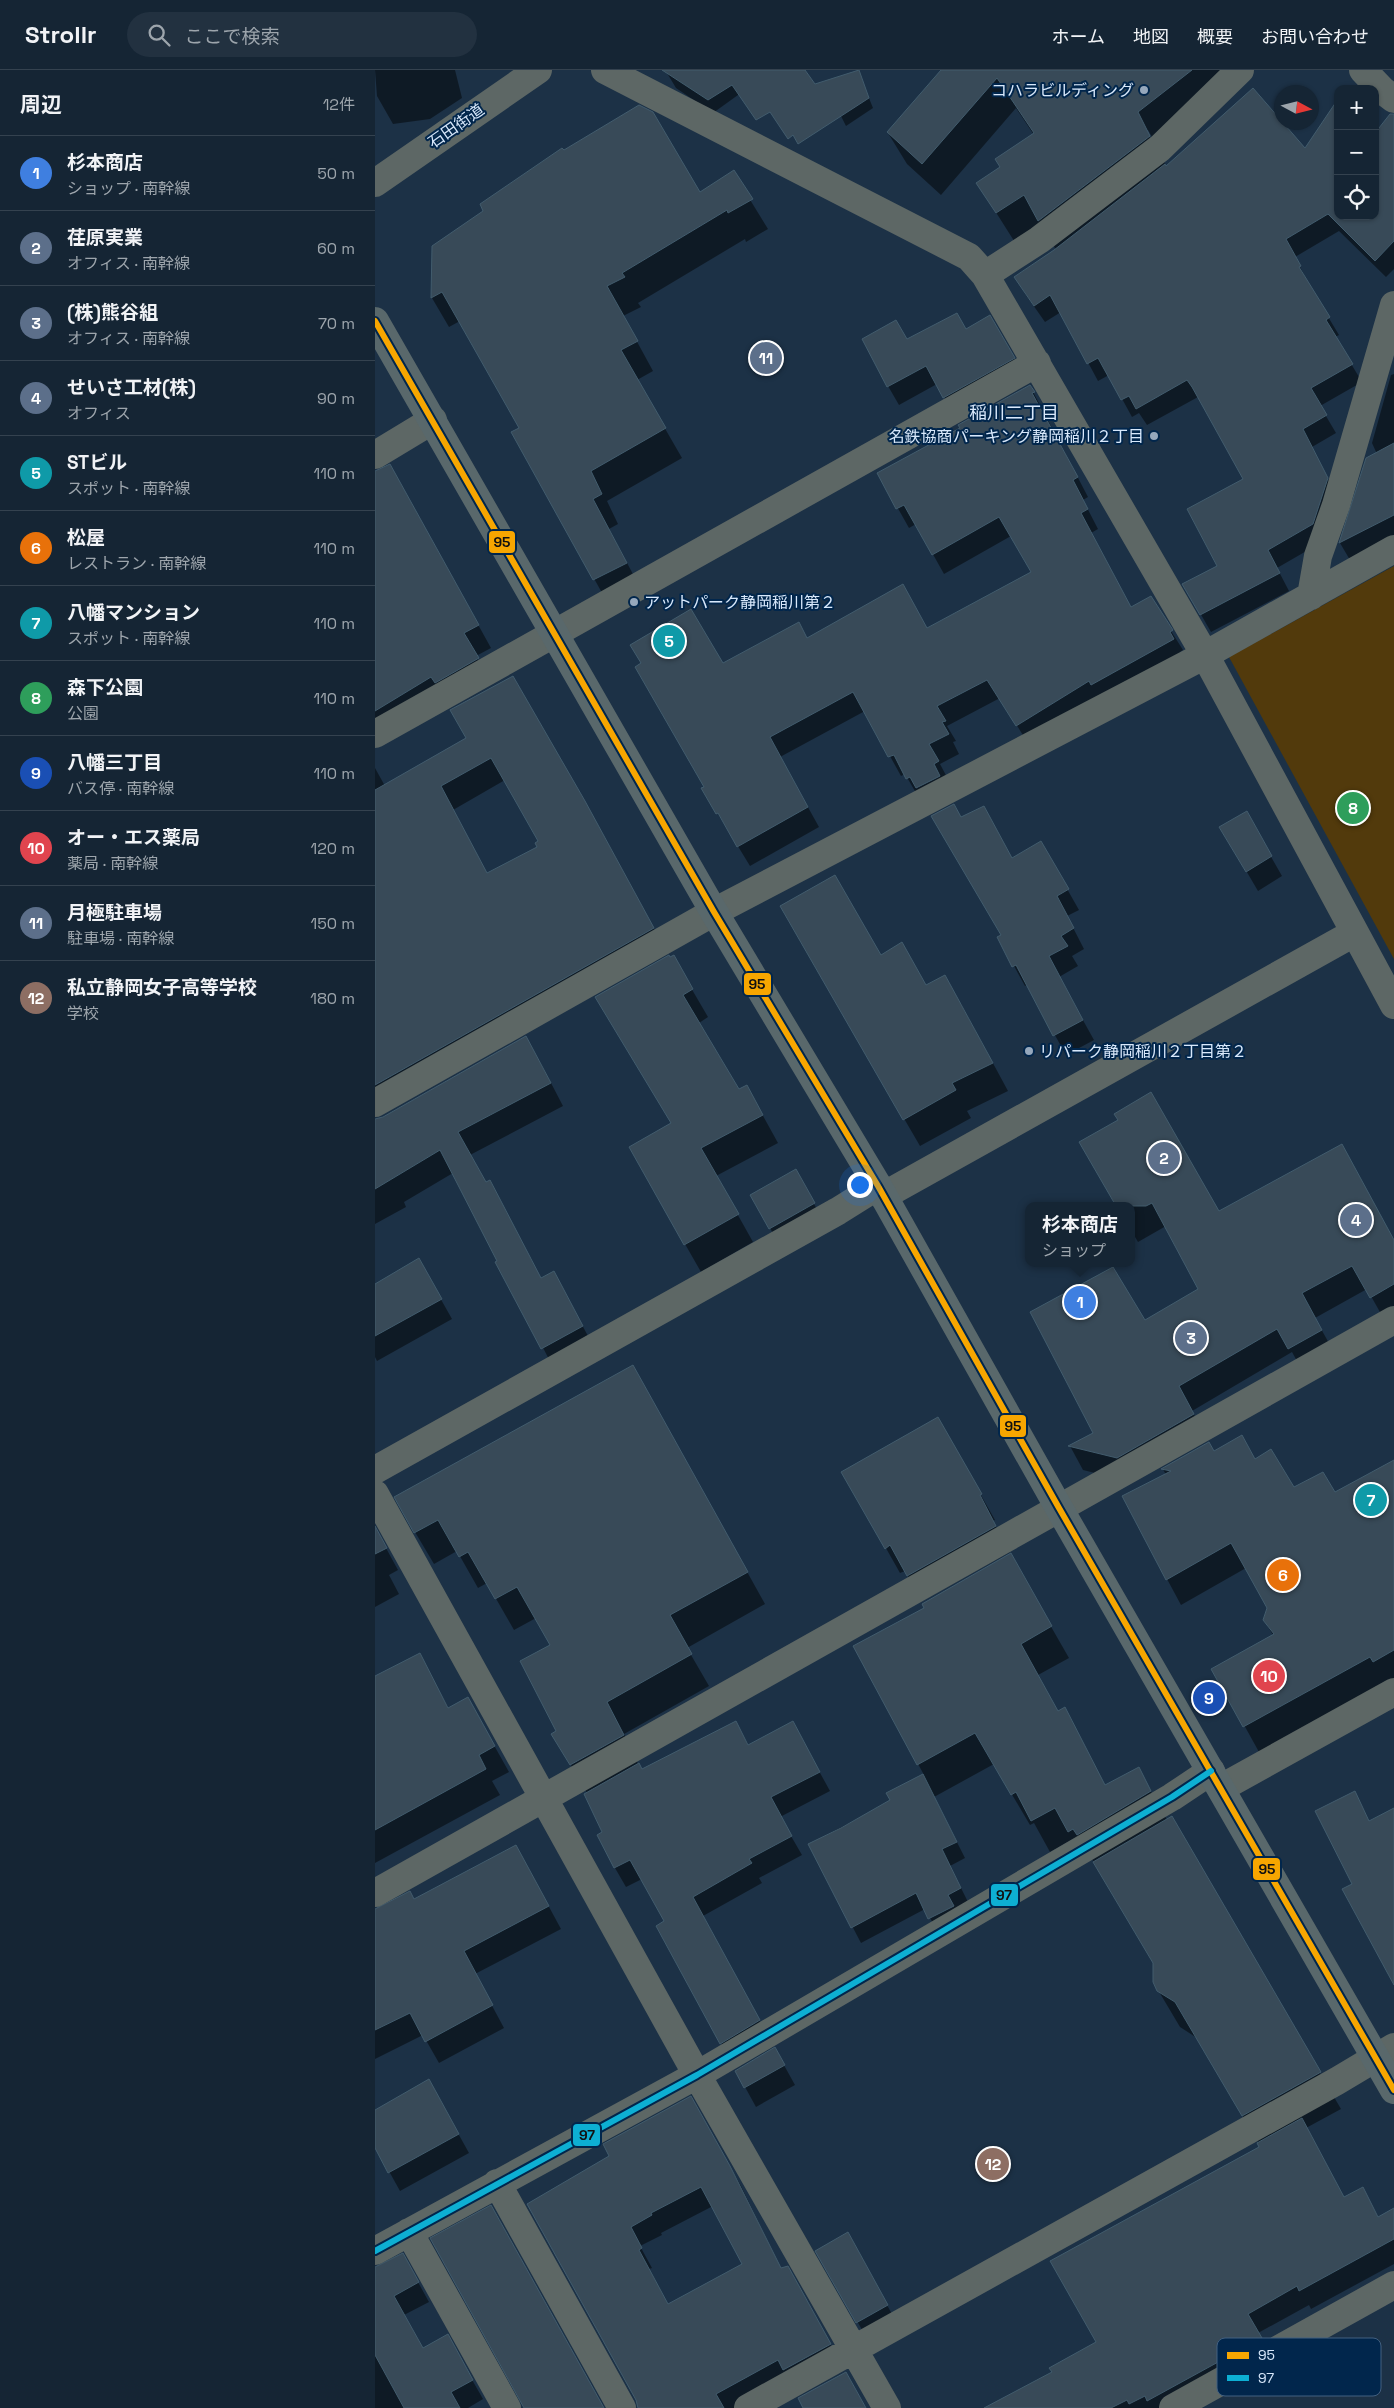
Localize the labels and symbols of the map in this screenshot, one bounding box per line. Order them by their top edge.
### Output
place label: コハラビルディング [991,80,1134,101]
marker: コハラビルディング [1138,84,1150,96]
north arrow [1274,85,1319,130]
street label: 石田街道 [424,99,488,153]
pin: 11 [750,339,782,377]
district label: 稲川二丁目 [969,401,1059,424]
place label: 名鉄協商パーキング静岡稲川２丁目 [888,426,1144,447]
marker: 名鉄協商パーキング静岡稲川２丁目 [1148,430,1160,442]
line badge: 95 [488,530,516,554]
text: 95 [493,533,511,551]
place label: アットパーク静岡稲川第２ [644,592,836,613]
marker: アットパーク静岡稲川第２ [628,596,640,608]
pin: 5 [653,622,685,660]
pin: 8 [1337,789,1369,827]
line badge: 95 [743,972,772,996]
text: 95 [748,975,766,993]
place label: リパーク静岡稲川２丁目第２ [1039,1041,1247,1062]
marker: リパーク静岡稲川２丁目第２ [1023,1045,1035,1057]
pin: 2 [1148,1139,1180,1177]
your location [847,1172,873,1198]
pin: 4 [1340,1201,1372,1239]
pin: 1 [1064,1283,1096,1321]
pin: 3 [1175,1319,1207,1357]
line badge: 95 [999,1414,1027,1438]
text: 95 [1004,1417,1022,1435]
pin: 7 [1355,1481,1387,1519]
pin: 6 [1267,1556,1299,1594]
pin: 10 [1253,1657,1285,1695]
pin: 9 [1193,1679,1225,1717]
line badge: 95 [1252,1857,1281,1881]
text: 95 [1258,1860,1276,1878]
line badge: 97 [990,1883,1019,1907]
text: 97 [996,1886,1012,1904]
line badge: 97 [572,2123,601,2147]
text: 97 [579,2126,595,2144]
pin: 12 [977,2145,1009,2183]
legend [1217,2338,1381,2396]
text: 95 [1258,2346,1275,2364]
text: 97 [1258,2369,1274,2387]

